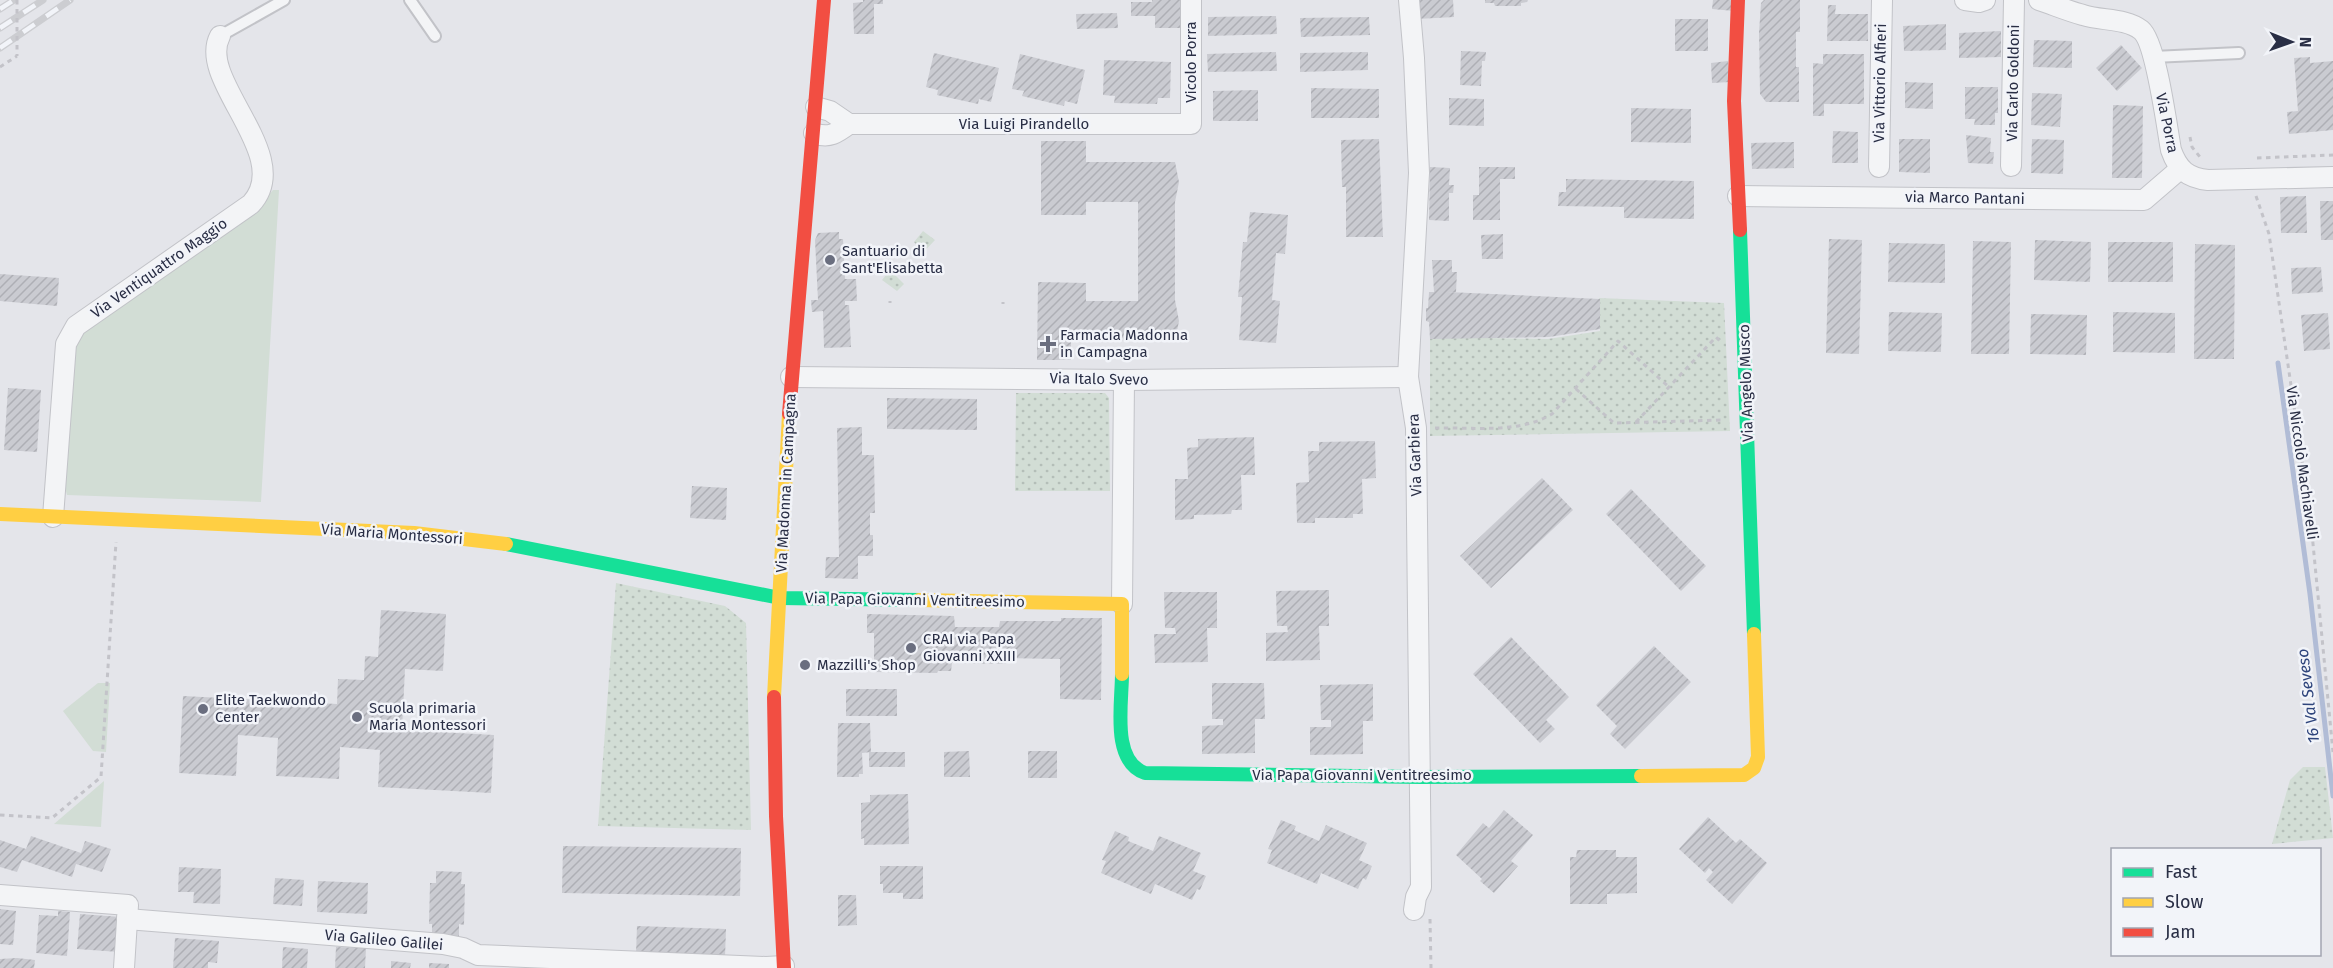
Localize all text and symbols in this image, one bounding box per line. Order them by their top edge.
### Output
north arrow [2261,12,2321,72]
street label: Vicolo Porra [1182,21,1200,103]
street label: Via Vittorio Alfieri [1870,23,1890,143]
street label: Via Carlo Goldoni [2003,24,2023,142]
text: N [2296,37,2315,48]
street label: Via Porra [2152,91,2182,155]
street label: Via Luigi Pirandello [959,115,1089,133]
street label: via Marco Pantani [1905,188,2025,208]
street label: Via Ventiquattro Maggio [87,214,231,322]
place label: Santuario di Sant'Elisabetta [842,242,943,277]
marker: Santuario di Sant'Elisabetta [823,253,837,267]
street label: Via Angelo Musco [1735,324,1757,442]
place label: Farmacia Madonna in Campagna [1060,326,1188,361]
marker: Farmacia Madonna in Campagna [1041,337,1055,351]
street label: Via Italo Svevo [1049,369,1149,389]
street label: Via Niccolò Machiavelli [2282,385,2322,541]
street label: Via Madonna in Campagna [772,393,800,573]
street label: Via Garbiera [1405,413,1425,497]
street label: Via Maria Montessori [321,520,463,548]
street label: Via Papa Giovanni Ventitreesimo [805,589,1025,611]
place label: CRAI via Papa Giovanni XXIII [923,630,1016,665]
marker: CRAI via Papa Giovanni XXIII [904,641,918,655]
water label: 16 Val Seveso [2293,648,2323,744]
place label: Mazzilli's Shop [817,656,916,674]
marker: Mazzilli's Shop [798,658,812,672]
place label: Elite Taekwondo Center [215,691,326,726]
place label: Scuola primaria Maria Montessori [369,699,486,734]
marker: Elite Taekwondo Center [196,702,210,716]
marker: Scuola primaria Maria Montessori [350,710,364,724]
street label: Via Papa Giovanni Ventitreesimo [1252,766,1472,784]
legend [2111,848,2321,956]
text: Fast [2165,861,2198,883]
text: Slow [2165,891,2204,913]
text: Jam [2165,921,2196,943]
street label: Via Galileo Galilei [324,926,444,954]

